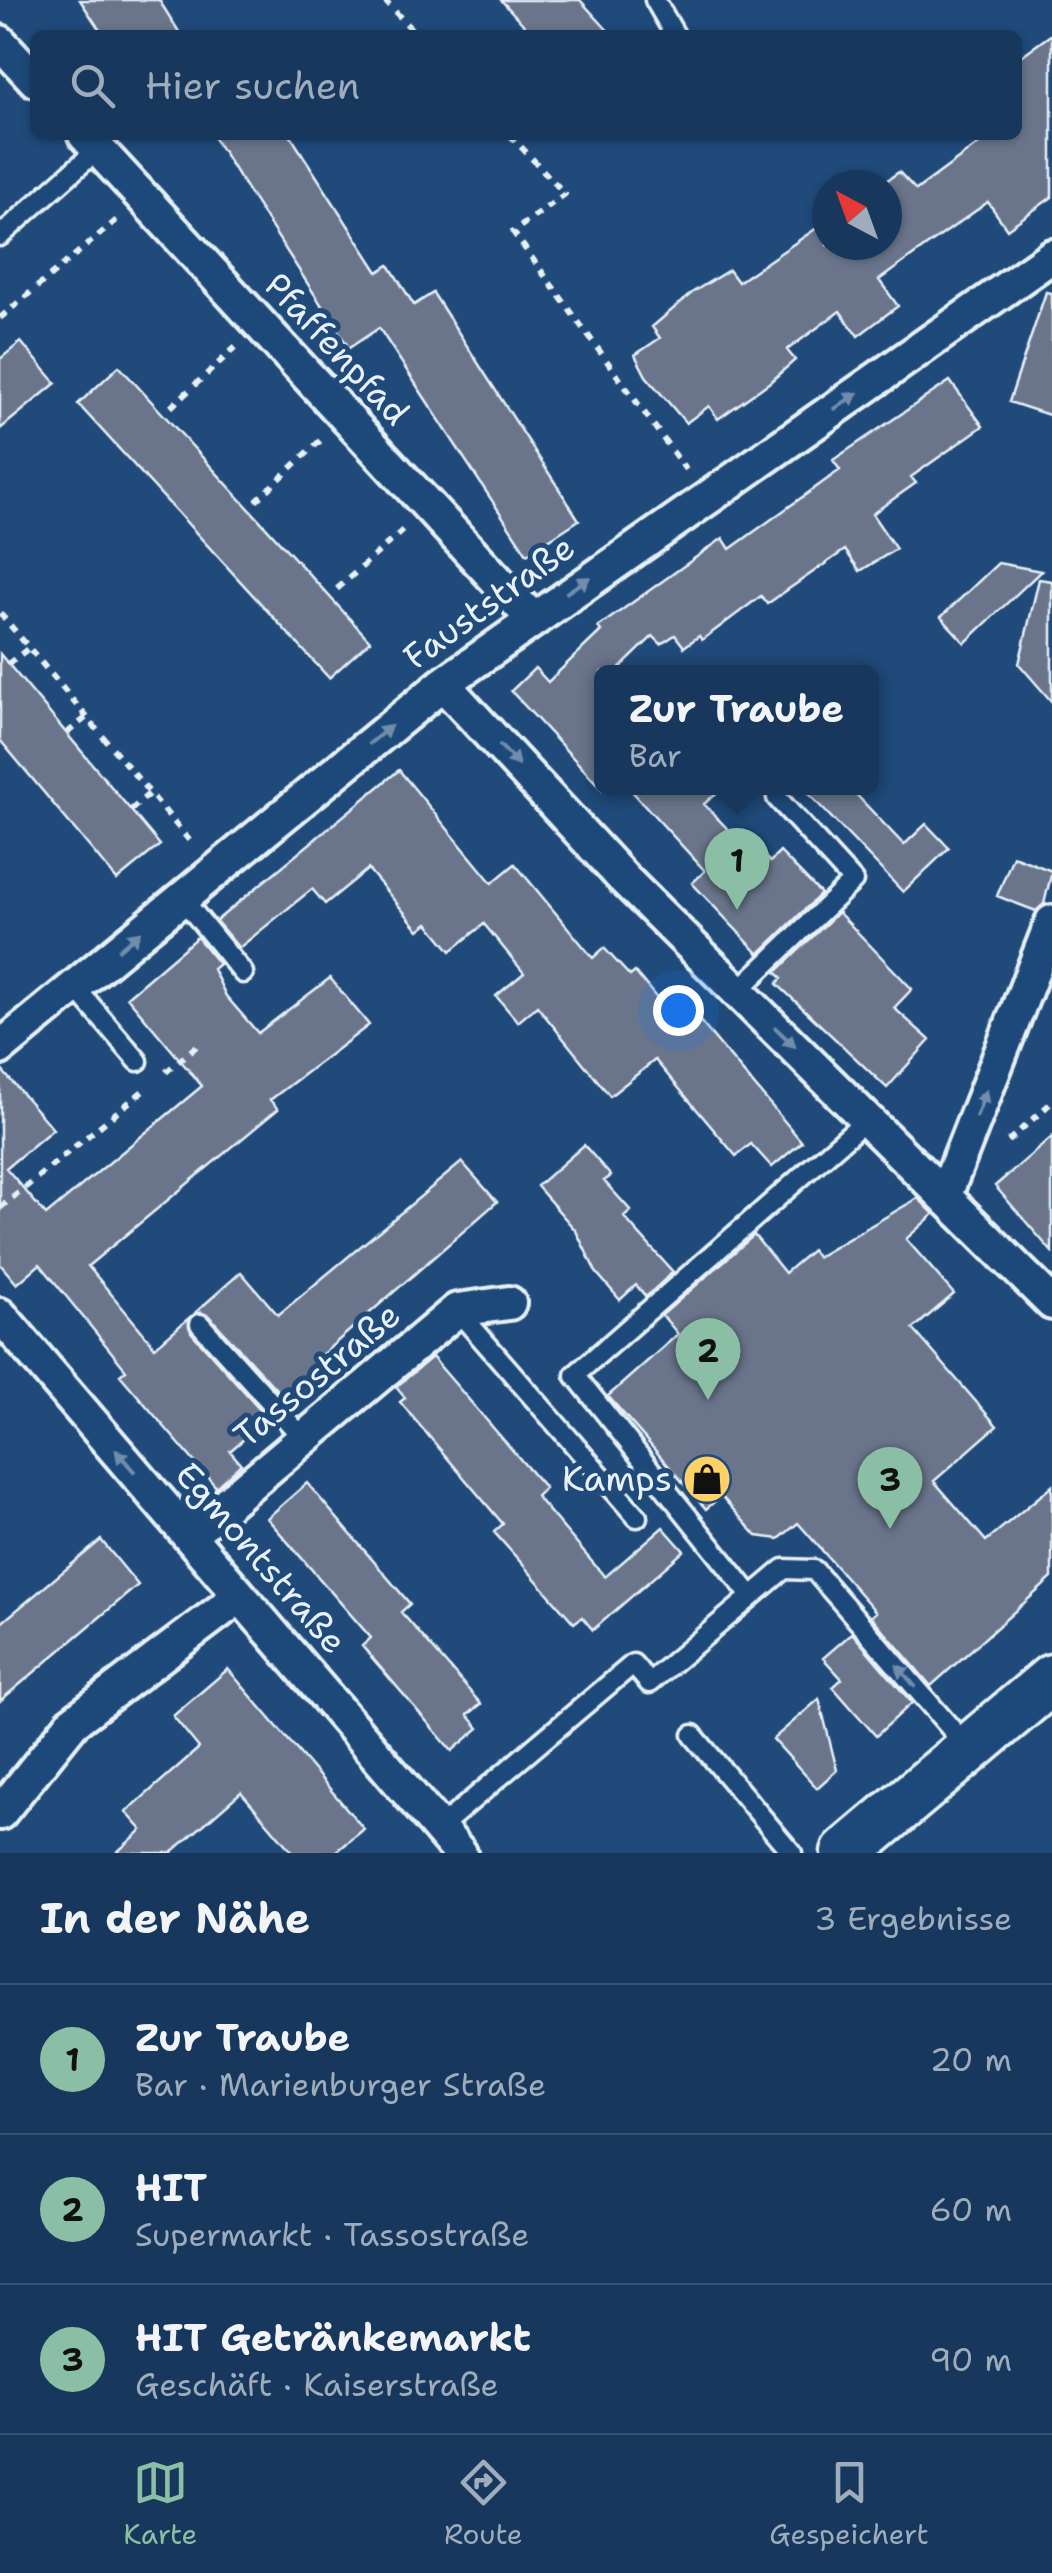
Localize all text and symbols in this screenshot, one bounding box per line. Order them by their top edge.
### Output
search box [30,30,1022,140]
icon: search [65,58,120,113]
text: Hier suchen [145,60,360,111]
north arrow [812,170,902,260]
street label: Pfaffenpfad [255,262,420,435]
one-way arrow [832,392,859,411]
street label: Fauststraße [394,523,584,680]
one-way arrow [565,577,592,595]
popup [594,665,879,795]
text: Zur Traube [629,683,844,734]
one-way arrow [368,724,393,746]
text: Bar [629,734,682,777]
one-way arrow [497,743,520,767]
pin: 1 [704,828,770,910]
one-way arrow [116,931,141,952]
your location [653,985,704,1036]
one-way arrow [773,1025,797,1048]
one-way arrow [973,1089,989,1119]
street label: Tassostraße [224,1291,410,1458]
pin: 2 [676,1318,740,1400]
pin: 3 [858,1446,922,1529]
one-way arrow [115,1449,137,1474]
street label: Egmontstraße [165,1452,358,1664]
shop icon: Kamps [681,1453,733,1505]
place label: Kamps [562,1455,672,1502]
one-way arrow [895,1664,917,1689]
text: In der Nähe [40,1890,310,1946]
text: 3 Ergebnisse [814,1897,1012,1940]
text: Zur Traube [135,2012,350,2063]
text: 1 [65,2038,80,2081]
text: 20 m [930,2038,1012,2081]
text: Bar · Marienburger Straße [135,2063,546,2106]
text: HIT [135,2162,207,2213]
text: 2 [61,2188,84,2231]
text: 60 m [930,2188,1012,2231]
text: Supermarkt · Tassostraße [135,2213,529,2256]
text: HIT Getränkemarkt [135,2312,531,2363]
text: 3 [61,2338,84,2381]
text: 90 m [929,2338,1012,2381]
text: Geschäft · Kaiserstraße [135,2363,499,2406]
tab: Karte [123,2455,197,2553]
tab: Route [444,2455,523,2553]
tab: Gespeichert [769,2455,929,2553]

